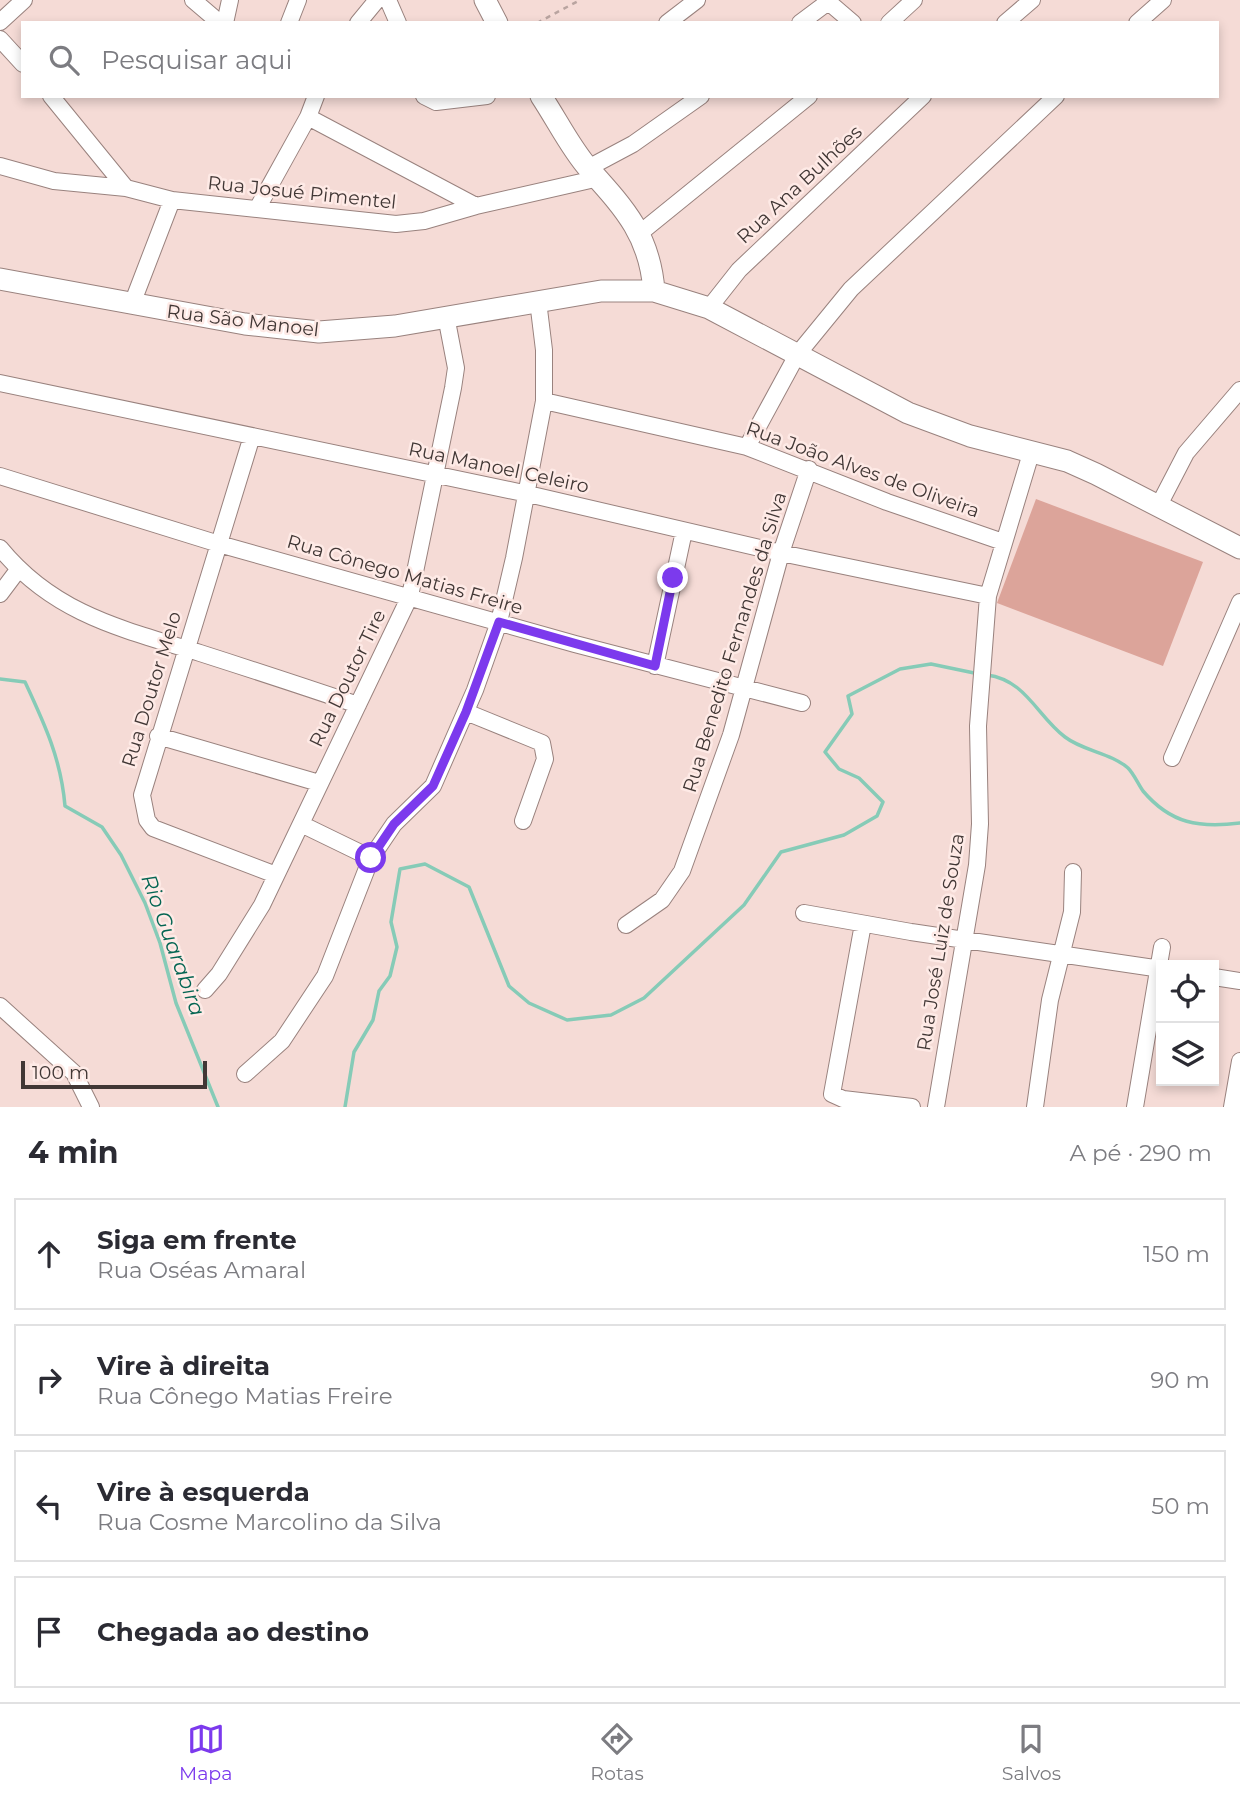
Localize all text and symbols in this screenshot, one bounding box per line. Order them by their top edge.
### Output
search box [21,21,1219,98]
icon: search [45,41,83,79]
text: Pesquisar aqui [101,44,293,76]
street label: Rua Ana Bulhões [732,120,867,248]
street label: Rua Josué Pimentel [206,171,398,214]
street label: Rua São Manoel [166,300,320,341]
street label: Rua João Alves de Oliveira [743,416,983,522]
street label: Rua Manoel Celeiro [407,437,591,498]
street label: Rua Benedito Fernandes da Silva [678,489,791,795]
street label: Rua Cônego Matias Freire [284,530,525,619]
route end [657,562,688,593]
street label: Rua Doutor Tire [304,606,391,751]
street label: Rua Doutor Melo [117,608,186,770]
street label: Rua José Luiz de Souza [912,832,969,1053]
route start [355,842,386,873]
water label: Rio Guarabira [136,871,211,1019]
map controls [1156,960,1219,1086]
button: locate [1156,960,1219,1023]
button: layers [1156,1023,1219,1086]
scale bar [21,1058,206,1090]
text: 100 m [32,1061,89,1084]
text: 4 min [28,1134,118,1171]
text: A pé · 290 m [1069,1139,1212,1167]
text: Siga em frente [97,1224,297,1256]
icon: ahead [30,1235,68,1273]
text: 150 m [1143,1240,1210,1268]
text: Rua Oséas Amaral [97,1256,306,1284]
text: Vire à direita [97,1350,270,1382]
icon: right [30,1361,68,1399]
text: 90 m [1150,1366,1210,1394]
text: Rua Cônego Matias Freire [97,1382,393,1410]
text: Vire à esquerda [97,1476,310,1508]
icon: left [30,1487,68,1525]
text: 50 m [1151,1492,1210,1520]
text: Rua Cosme Marcolino da Silva [97,1508,442,1536]
icon: arrive [30,1613,68,1651]
text: Chegada ao destino [97,1616,369,1648]
tab: Mapa [179,1720,232,1785]
tab: Rotas [590,1720,644,1785]
tab: Salvos [1002,1720,1061,1785]

